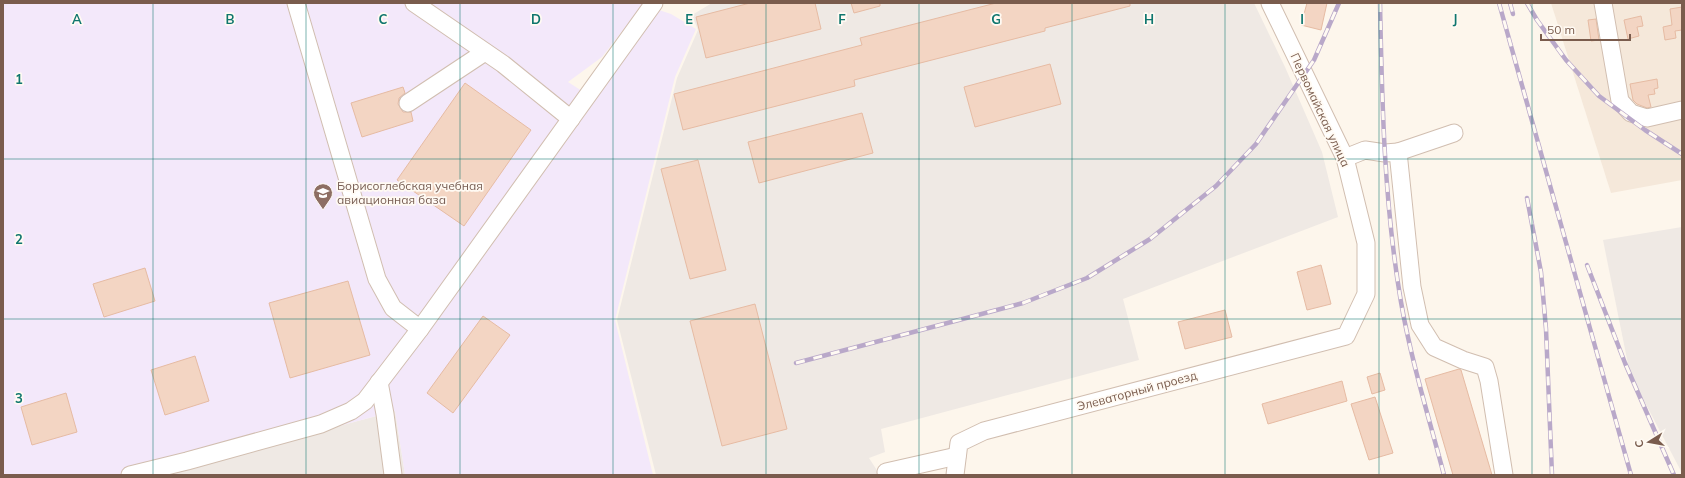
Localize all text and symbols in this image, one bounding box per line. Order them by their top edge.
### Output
text: A [72,11,82,27]
text: B [226,11,235,27]
text: C [379,11,388,27]
text: D [531,11,541,27]
text: E [685,11,693,27]
text: F [838,11,846,27]
text: G [991,11,1001,27]
text: H [1144,11,1154,27]
text: I [1300,11,1304,27]
text: J [1453,11,1457,27]
scale bar [1541,16,1630,42]
text: 50 m [1547,22,1575,37]
street label: Первомайская улица [1287,50,1353,169]
text: 1 [15,71,23,87]
place label: Борисоглебская учебная авиационная база [337,178,483,207]
school or university icon: Борисоглебская учебная авиационная база [312,182,334,210]
text: 2 [15,231,23,247]
street label: Элеваторный проезд [1075,367,1198,414]
text: 3 [15,390,23,406]
north arrow [1629,422,1669,462]
text: С [1632,438,1647,449]

